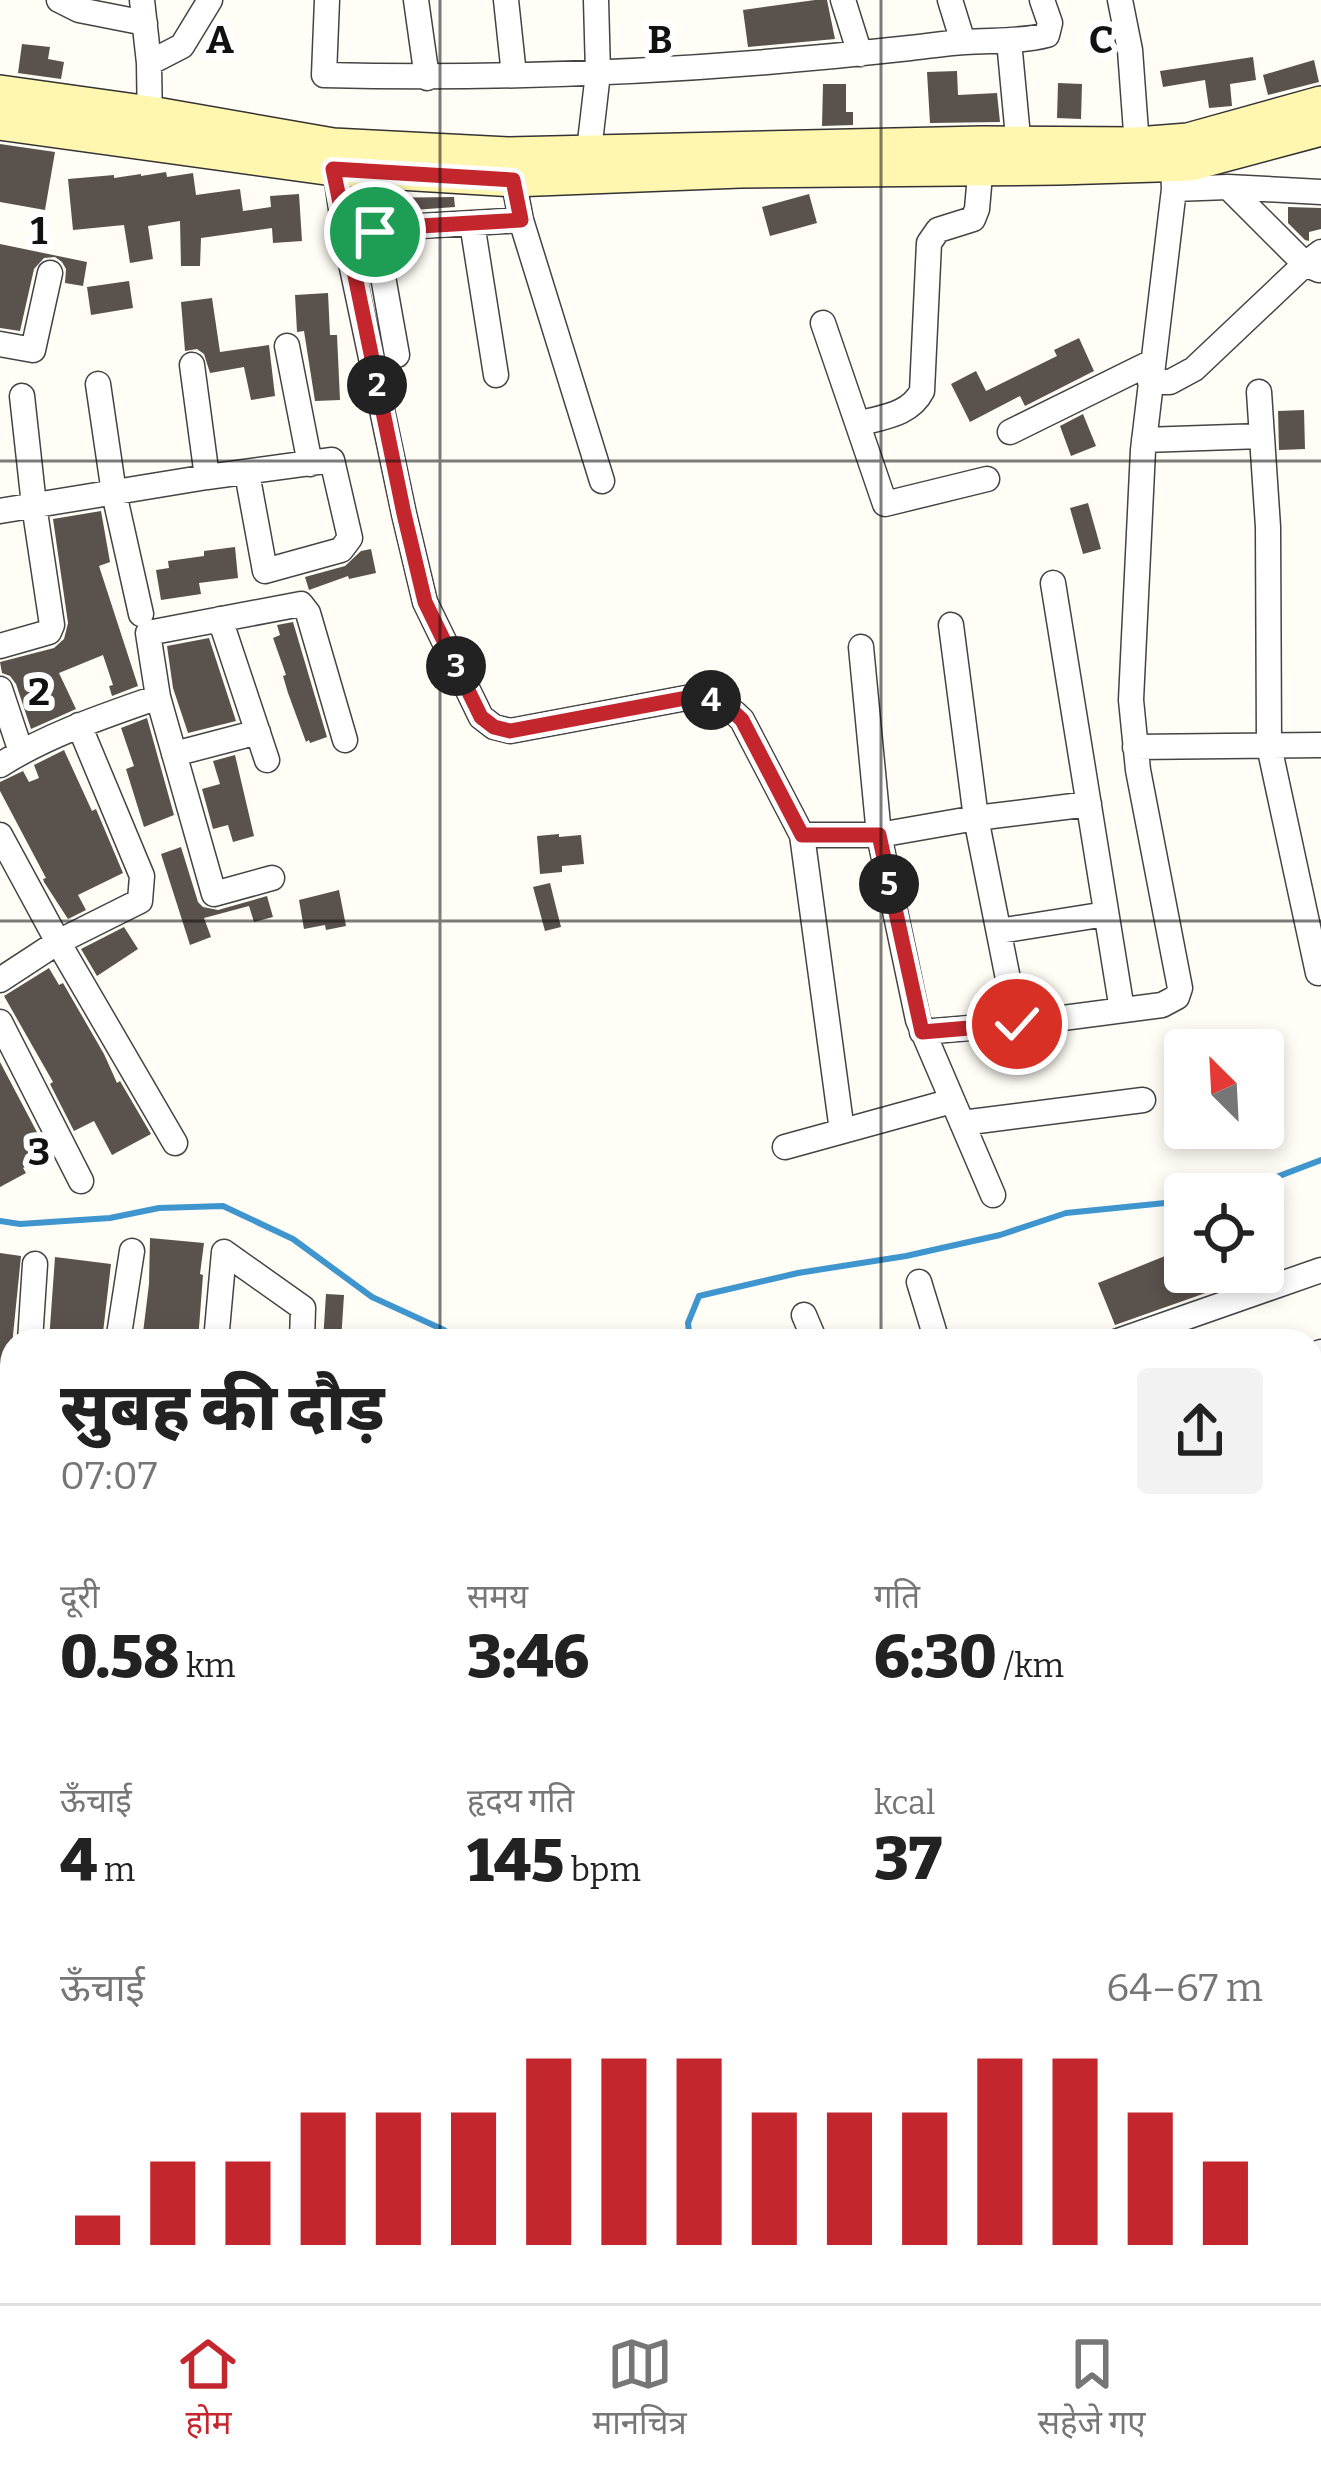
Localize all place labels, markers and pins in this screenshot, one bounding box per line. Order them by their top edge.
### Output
pin [324,181,426,283]
pin: 2 [347,355,407,415]
pin: 3 [426,636,486,696]
pin: 4 [681,670,741,730]
pin: 5 [859,854,919,914]
pin [966,973,1068,1075]

